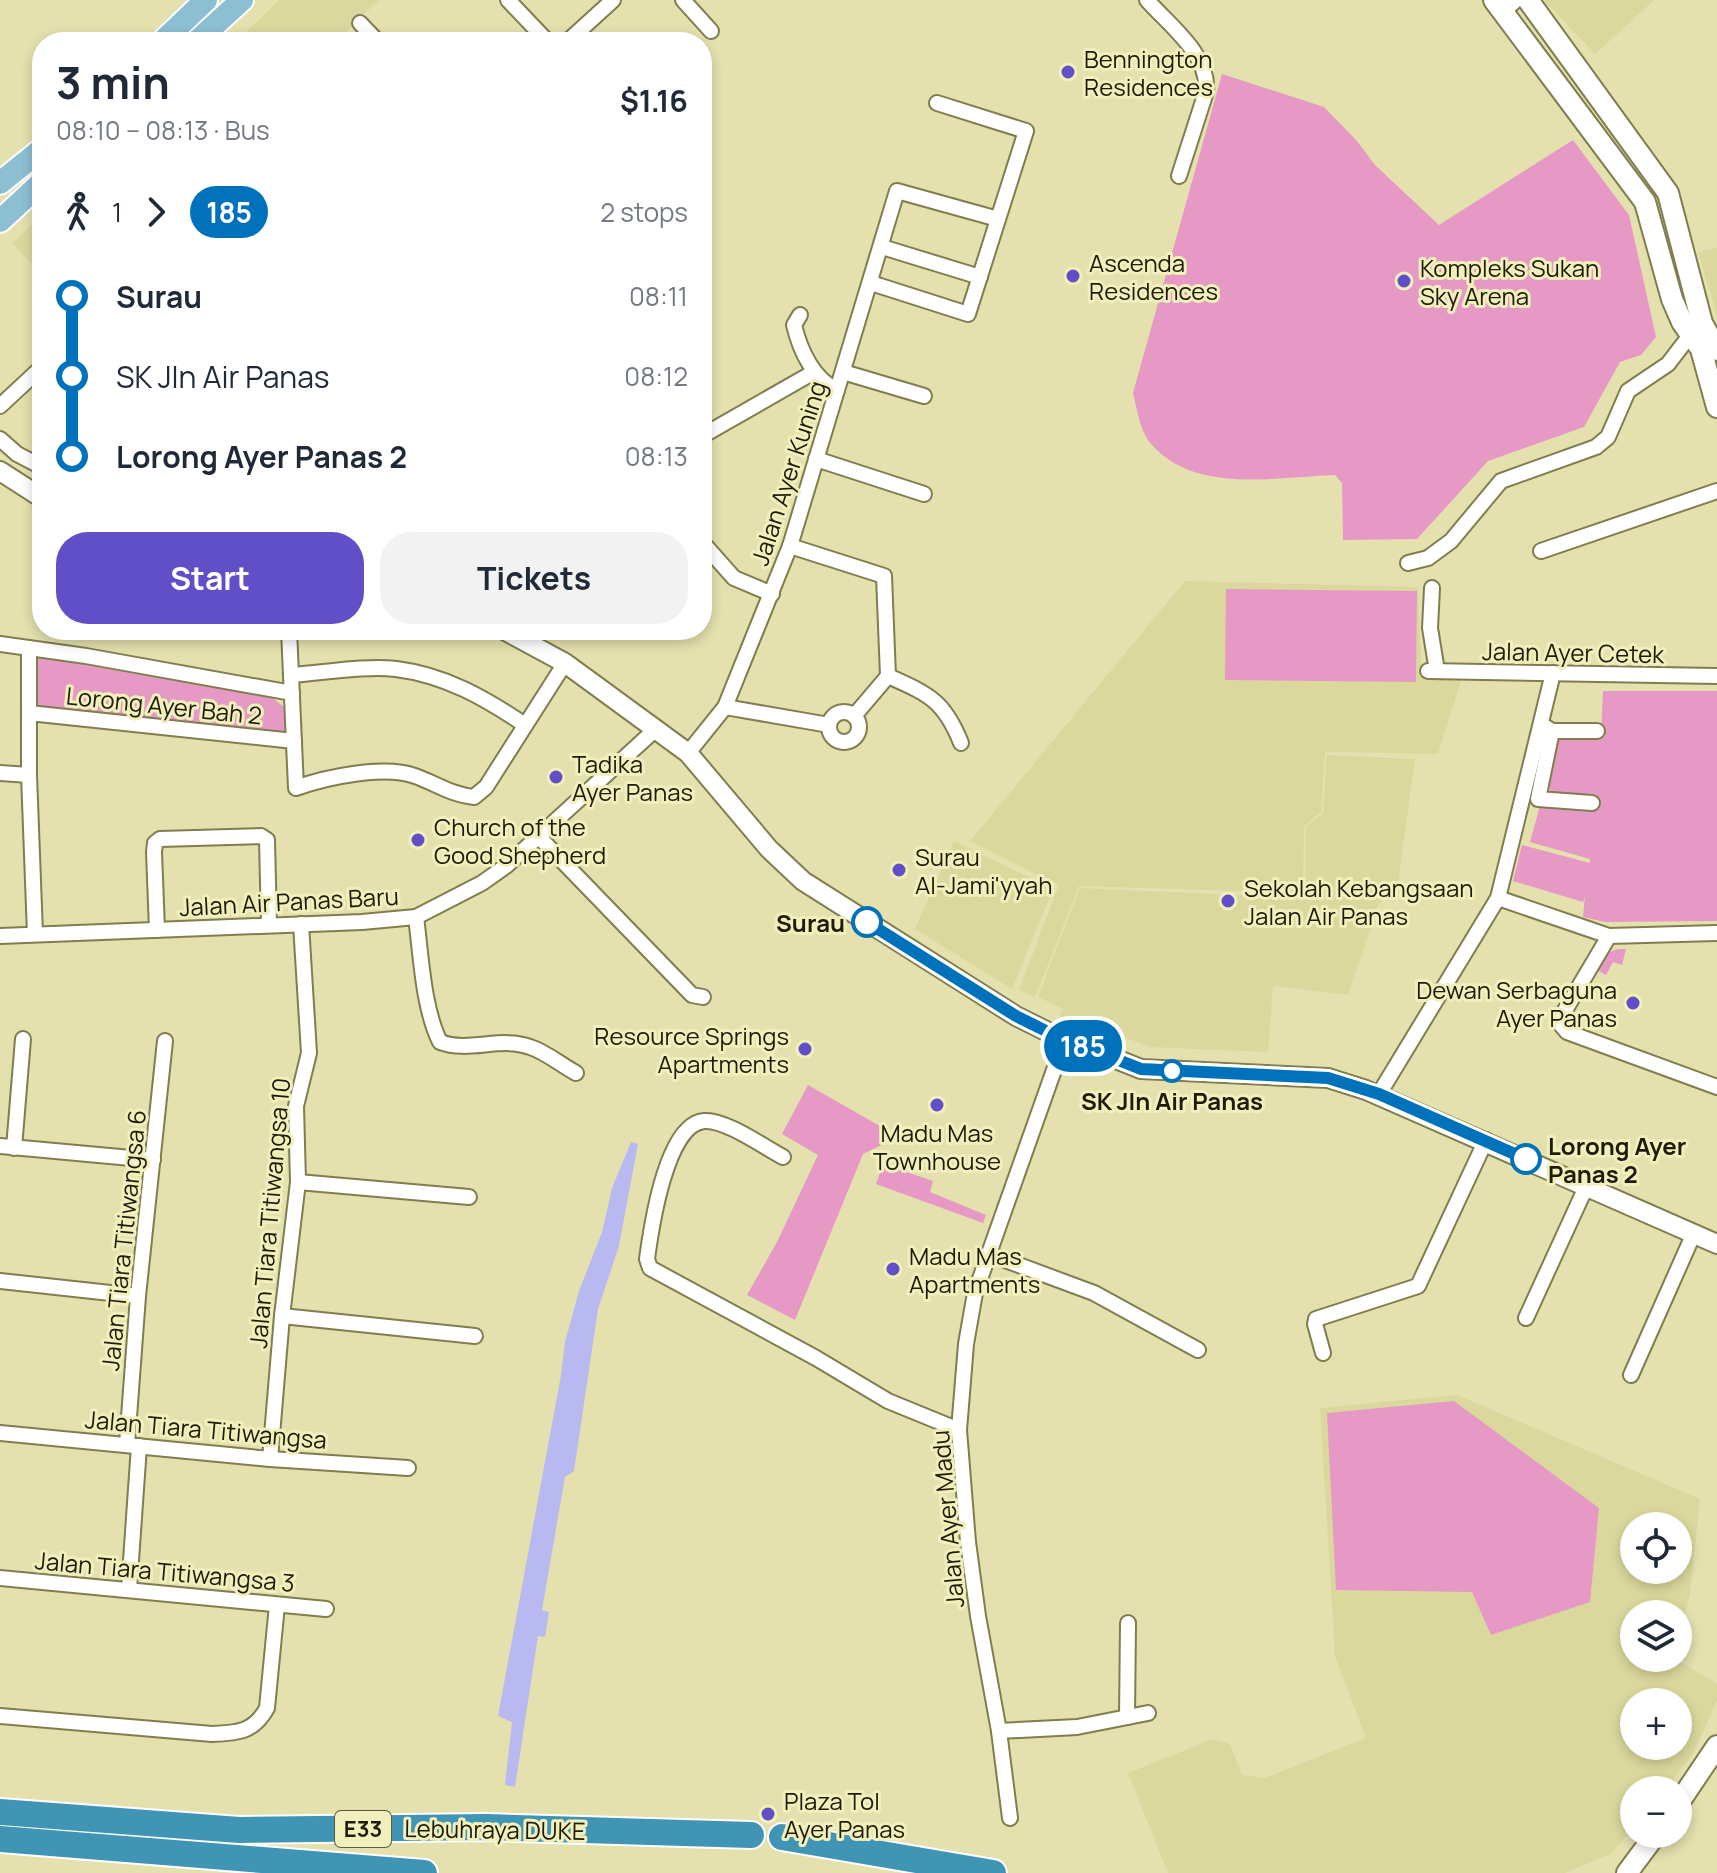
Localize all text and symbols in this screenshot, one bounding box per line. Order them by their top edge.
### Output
place label: Bennington Residences [1084,42,1213,103]
text: 3 min [56,52,170,112]
marker: Bennington Residences [1059,63,1077,81]
text: $1.16 [620,80,688,121]
text: 08:10 – 08:13 · Bus [56,112,270,148]
icon: walk [56,190,100,234]
icon: forward [134,190,178,234]
text: 185 [206,193,252,231]
text: 1 [112,194,122,230]
text: 2 stops [600,194,688,230]
place label: Ascenda Residences [1089,246,1218,307]
place label: Kompleks Sukan Sky Arena [1420,251,1599,312]
marker: Ascenda Residences [1064,267,1082,285]
marker: Kompleks Sukan Sky Arena [1395,272,1413,290]
text: Surau [116,276,202,317]
text: 08:11 [629,278,688,314]
text: SK Jln Air Panas [116,356,330,397]
text: 08:12 [624,358,688,394]
street label: Jalan Ayer Kuning [743,377,833,569]
text: Lorong Ayer Panas 2 [116,436,407,477]
text: 08:13 [625,438,688,474]
button: Start [56,532,364,624]
button: Tickets [380,532,688,624]
street label: Jalan Ayer Cetek [1482,634,1666,670]
street label: Lorong Ayer Bah 2 [64,678,264,732]
place label: Tadika Ayer Panas [572,747,693,808]
marker: Tadika Ayer Panas [547,768,565,786]
place label: Church of the Good Shepherd [434,810,606,871]
marker: Church of the Good Shepherd [409,831,427,849]
place label: Surau Al-Jami'yyah [915,840,1052,901]
marker: Surau Al-Jami'yyah [890,861,908,879]
place label: Sekolah Kebangsaan Jalan Air Panas [1244,871,1474,932]
street label: Jalan Air Panas Baru [178,879,400,923]
marker: Sekolah Kebangsaan Jalan Air Panas [1219,892,1237,910]
place label: Surau [776,906,845,939]
marker: Surau [852,907,882,937]
place label: Dewan Serbaguna Ayer Panas [1416,973,1617,1034]
marker: Dewan Serbaguna Ayer Panas [1624,994,1642,1012]
place label: Resource Springs Apartments [594,1019,789,1080]
line badge: 185 [1037,1020,1129,1072]
text: 185 [1060,1027,1106,1065]
marker: Resource Springs Apartments [796,1040,814,1058]
marker: SK Jln Air Panas [1161,1060,1183,1082]
street label: Jalan Tiara Titiwangsa 10 [241,1076,297,1350]
place label: SK Jln Air Panas [1081,1084,1263,1117]
marker: Madu Mas Townhouse [928,1096,946,1114]
street label: Jalan Tiara Titiwangsa 6 [93,1108,153,1372]
place label: Madu Mas Townhouse [873,1116,1001,1177]
place label: Lorong Ayer Panas 2 [1548,1129,1686,1190]
marker: Lorong Ayer Panas 2 [1511,1144,1541,1174]
place label: Madu Mas Apartments [909,1239,1040,1300]
marker: Madu Mas Apartments [884,1260,902,1278]
street label: Jalan Tiara Titiwangsa [84,1402,328,1456]
street label: Jalan Ayer Madu [923,1429,971,1609]
map controls [1620,1512,1692,1848]
button: locate [1620,1512,1692,1584]
street label: Jalan Tiara Titiwangsa 3 [34,1543,296,1599]
button: layers [1620,1600,1692,1672]
button: + [1620,1688,1692,1760]
button: − [1620,1776,1692,1848]
place label: Plaza Tol Ayer Panas [784,1784,905,1845]
marker: Plaza Tol Ayer Panas [759,1805,777,1823]
road number: E33 [335,1811,391,1847]
street label: Lebuhraya DUKE [404,1811,586,1847]

